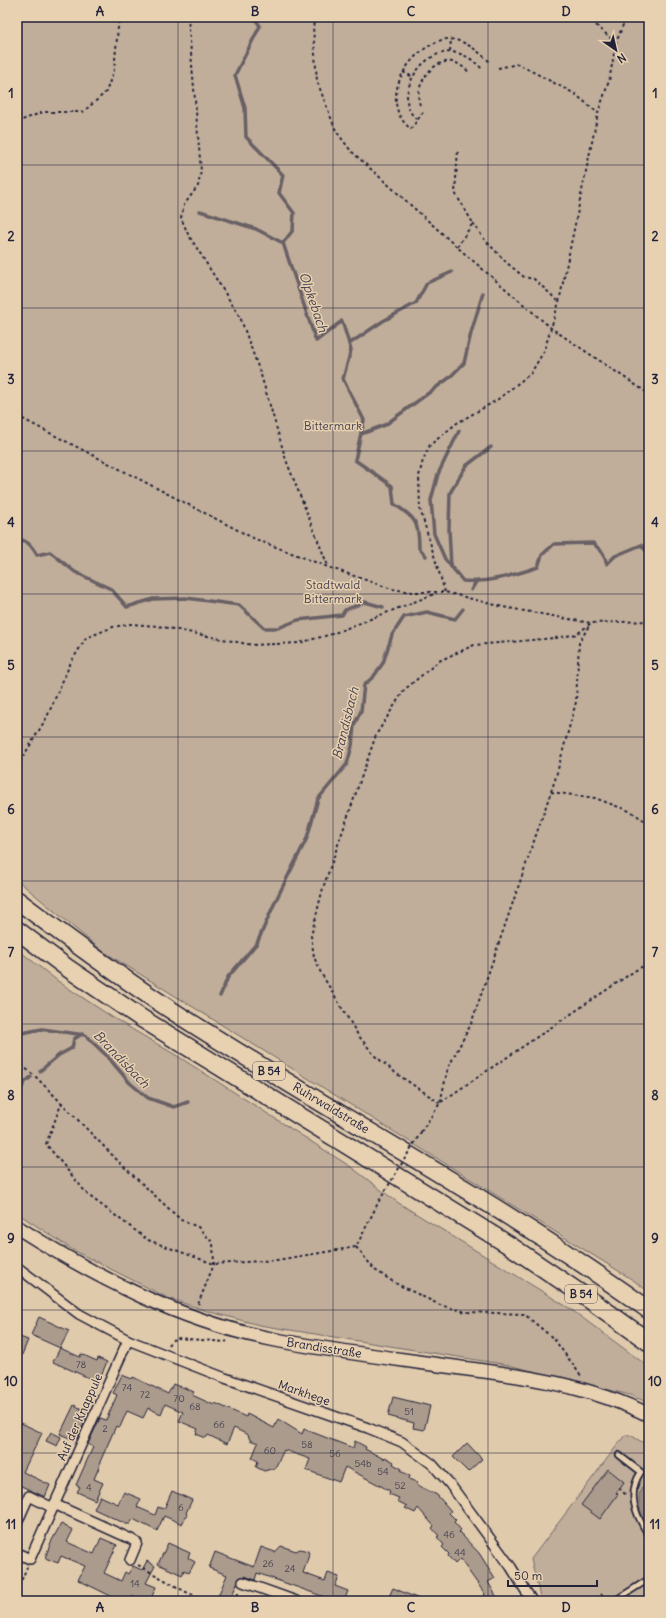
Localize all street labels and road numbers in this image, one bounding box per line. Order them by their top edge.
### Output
road number: B 54 [253,1062,285,1080]
street label: Ruhrwaldstraße [290,1079,372,1136]
road number: B 54 [565,1285,597,1303]
street label: Brandisstraße [285,1334,363,1361]
street label: Auf der Knappule [54,1371,105,1463]
street label: Markhege [276,1377,332,1408]

